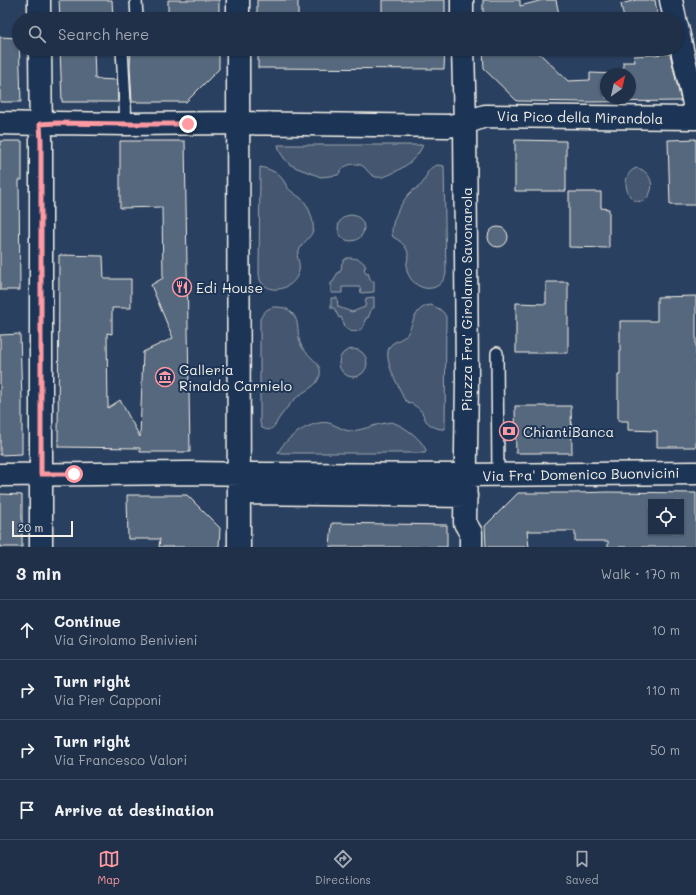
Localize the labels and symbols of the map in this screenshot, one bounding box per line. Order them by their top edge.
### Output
north arrow [600,68,636,104]
street label: Via Pico della Mirandola [497,106,663,128]
route end [179,115,197,133]
street label: Piazza Fra' Girolamo Savonarola [457,187,476,411]
restaurant icon: Edi House [171,276,193,298]
place label: Edi House [196,278,263,297]
place label: Galleria Rinaldo Carnielo [179,360,292,395]
museum icon: Galleria Rinaldo Carnielo [154,366,176,388]
bank icon: ChiantiBanca [498,420,520,442]
place label: ChiantiBanca [523,422,614,441]
street label: Via Fra' Domenico Buonvicini [482,463,680,485]
route start [65,465,83,483]
scale bar [12,519,73,538]

